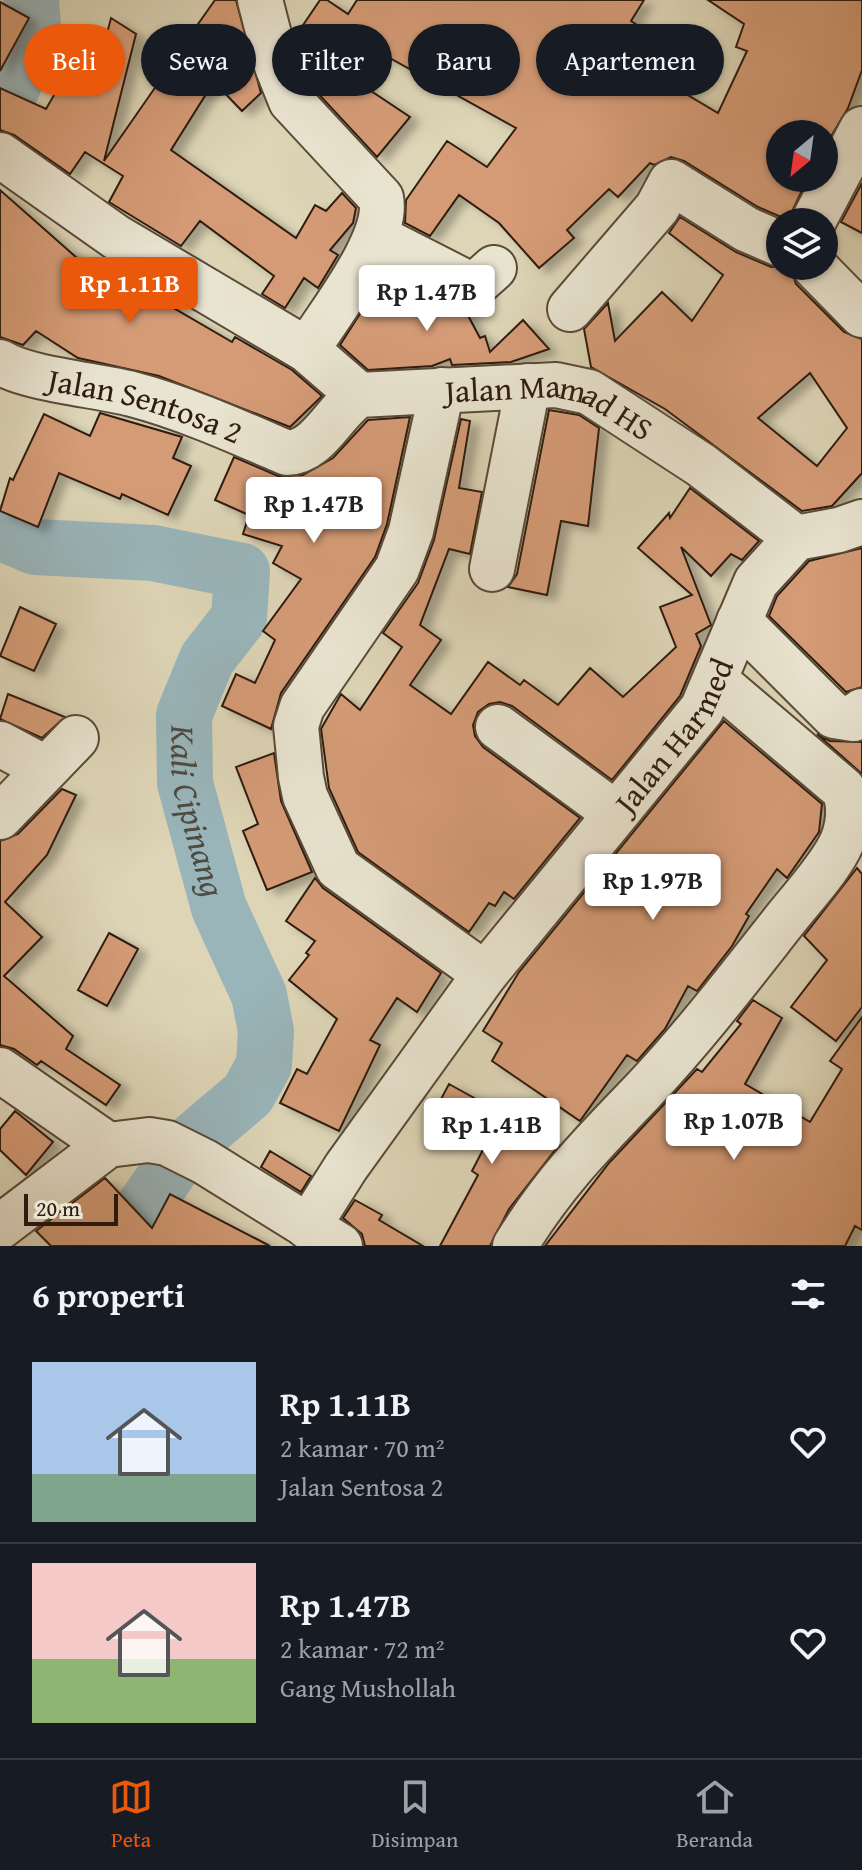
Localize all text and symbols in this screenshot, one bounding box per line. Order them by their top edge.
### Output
chip: Beli [24,24,125,96]
chip: Sewa [141,24,256,96]
chip: Filter [272,24,392,96]
chip: Baru [408,24,520,96]
chip: Apartemen [536,24,724,96]
north arrow [766,120,838,192]
map controls [766,120,838,280]
button: layers [766,208,838,280]
pin: Rp 1.11B [47,257,213,325]
text: Rp 1.11B [80,263,180,302]
pin: Rp 1.47B [344,265,510,333]
text: Rp 1.47B [377,271,477,310]
street label: Jalan Sentosa 2 [40,354,250,455]
street label: Jalan Mamad HS [440,361,663,451]
pin: Rp 1.47B [231,477,397,545]
text: Rp 1.47B [264,483,364,522]
street label: Jalan Harmed [600,650,745,826]
water label: Kali Cipinang [160,724,239,902]
pin: Rp 1.97B [570,854,736,922]
text: Rp 1.97B [603,860,703,899]
pin: Rp 1.07B [651,1094,817,1162]
pin: Rp 1.41B [409,1098,575,1166]
text: Rp 1.07B [684,1100,784,1139]
text: Rp 1.41B [442,1104,542,1143]
scale bar [24,1190,118,1226]
text: 20 m [36,1192,80,1224]
text: 6 properti [32,1270,185,1319]
icon: filters [786,1272,830,1316]
text: Rp 1.11B [280,1379,411,1428]
icon: home [96,1394,192,1490]
icon: heart [786,1420,830,1464]
text: 2 kamar · 70 m² [280,1428,445,1467]
text: Jalan Sentosa 2 [280,1467,443,1506]
text: Rp 1.47B [280,1580,411,1629]
icon: home [96,1595,192,1691]
icon: heart [786,1621,830,1665]
text: 2 kamar · 72 m² [280,1629,445,1668]
text: Gang Mushollah [280,1668,456,1707]
tab: Peta [109,1775,153,1855]
tab: Disimpan [371,1775,458,1855]
tab: Beranda [676,1775,753,1855]

